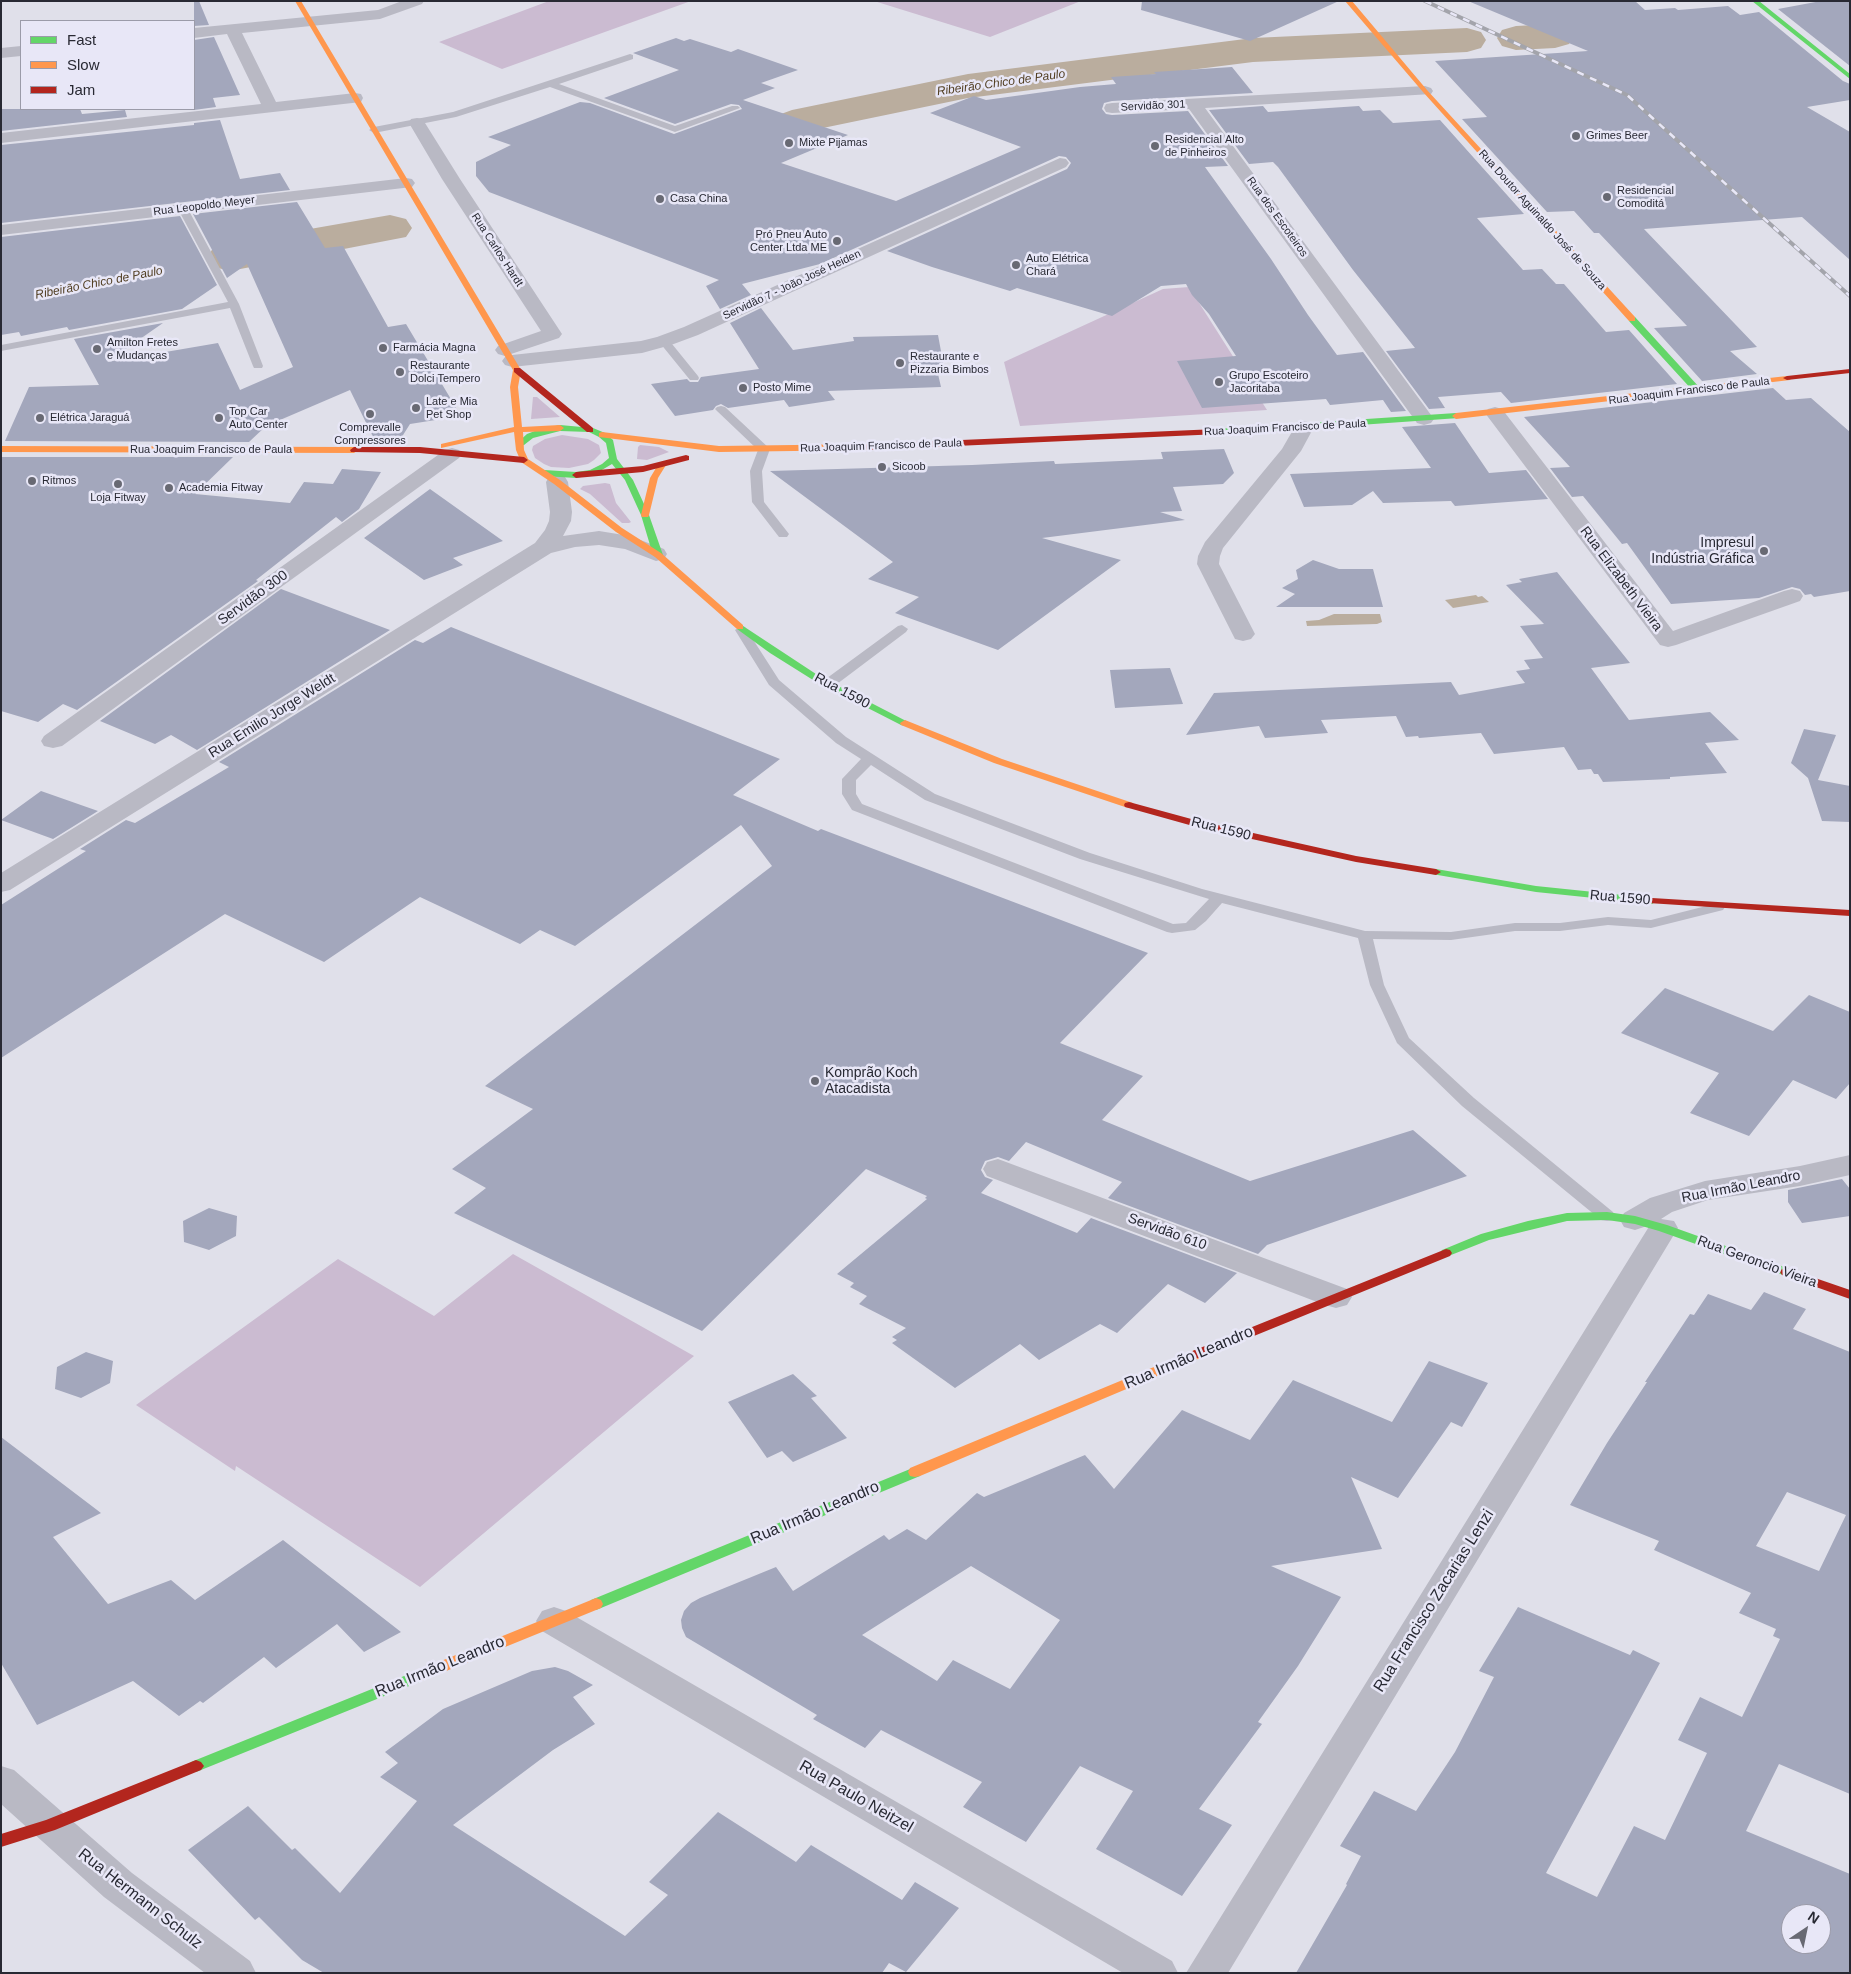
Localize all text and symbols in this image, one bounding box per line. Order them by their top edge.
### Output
legend [20,20,195,110]
text: Fast [67,31,96,48]
text: Slow [67,56,100,73]
water label: Ribeirão Chico de Paulo [936,67,1066,99]
text: Jam [67,81,95,98]
street label: Servidão 301 [1120,98,1186,114]
place label: Grimes Beer [1586,129,1648,143]
marker: Grimes Beer [1570,130,1582,142]
place label: Residencial Alto de Pinheiros [1165,133,1244,159]
place label: Mixte Pijamas [799,136,867,150]
marker: Mixte Pijamas [783,137,795,149]
marker: Residencial Alto de Pinheiros [1149,140,1161,152]
street label: Rua Doutor Aguinaldo José de Souza [1476,147,1608,293]
street label: Rua dos Escoteiros [1244,175,1310,259]
place label: Residencial Comoditá [1617,184,1674,210]
marker: Residencial Comoditá [1601,191,1613,203]
place label: Casa China [670,192,727,206]
street label: Rua Leopoldo Meyer [153,193,255,219]
marker: Casa China [654,193,666,205]
street label: Rua Carlos Hardt [468,211,526,289]
place label: Pró Pneu Auto Center Ltda ME [750,228,827,254]
marker: Pró Pneu Auto Center Ltda ME [831,235,843,247]
street label: Servidão 7 - João José Heiden [721,247,863,323]
place label: Auto Elétrica Chará [1026,252,1088,278]
marker: Auto Elétrica Chará [1010,259,1022,271]
water label: Ribeirão Chico de Paulo [34,264,164,302]
place label: Amilton Fretes e Mudanças [107,336,178,362]
place label: Farmácia Magna [393,341,476,355]
marker: Farmácia Magna [377,342,389,354]
marker: Amilton Fretes e Mudanças [91,343,103,355]
place label: Restaurante e Pizzaria Bimbos [910,350,989,376]
marker: Restaurante e Pizzaria Bimbos [894,357,906,369]
place label: Restaurante Dolci Tempero [410,359,480,385]
marker: Restaurante Dolci Tempero [394,366,406,378]
place label: Grupo Escoteiro Jacoritaba [1229,369,1308,395]
street label: Rua Joaquim Francisco de Paula [1608,375,1770,407]
marker: Grupo Escoteiro Jacoritaba [1213,376,1225,388]
place label: Posto Mime [753,381,811,395]
marker: Posto Mime [737,382,749,394]
place label: Late e Mia Pet Shop [426,395,477,421]
marker: Late e Mia Pet Shop [410,402,422,414]
place label: Top Car Auto Center [229,405,288,431]
marker: Comprevalle Compressores [364,408,376,420]
place label: Elétrica Jaraguá [50,411,129,425]
marker: Elétrica Jaraguá [34,412,46,424]
marker: Top Car Auto Center [213,412,225,424]
street label: Rua Joaquim Francisco de Paula [1204,417,1366,439]
place label: Comprevalle Compressores [334,421,406,447]
street label: Rua Joaquim Francisco de Paula [800,437,962,455]
street label: Rua Joaquim Francisco de Paula [130,443,292,457]
place label: Sicoob [892,460,926,474]
marker: Sicoob [876,461,888,473]
place label: Ritmos [42,474,76,488]
marker: Ritmos [26,475,38,487]
marker: Loja Fitway [112,478,124,490]
place label: Academia Fitway [179,481,263,495]
marker: Academia Fitway [163,482,175,494]
place label: Loja Fitway [90,491,146,505]
street label: Rua Elizabeth Vieira [1576,523,1666,635]
place label: Impresul Indústria Gráfica [1651,535,1754,568]
marker: Impresul Indústria Gráfica [1758,545,1770,557]
street label: Servidão 300 [215,567,291,629]
street label: Rua 1590 [811,669,873,713]
street label: Rua Emilio Jorge Weldt [206,670,338,762]
street label: Rua 1590 [1190,814,1252,844]
street label: Rua 1590 [1589,887,1651,909]
place label: Komprão Koch Atacadista [825,1065,918,1098]
marker: Komprão Koch Atacadista [809,1075,821,1087]
street label: Rua Irmão Leandro [1680,1167,1802,1207]
street label: Servidão 610 [1125,1210,1209,1254]
street label: Rua Geroncio Vieira [1695,1233,1819,1291]
street label: Rua Irmão Leandro [1122,1322,1256,1394]
street label: Rua Irmão Leandro [748,1477,882,1549]
street label: Rua Francisco Zacarias Lenzi [1370,1506,1498,1696]
street label: Rua Irmão Leandro [372,1632,508,1702]
street label: Rua Paulo Neitzel [796,1757,916,1837]
street label: Rua Hermann Schulz [74,1845,206,1953]
north arrow [1781,1904,1831,1954]
text: N [1805,1908,1822,1927]

